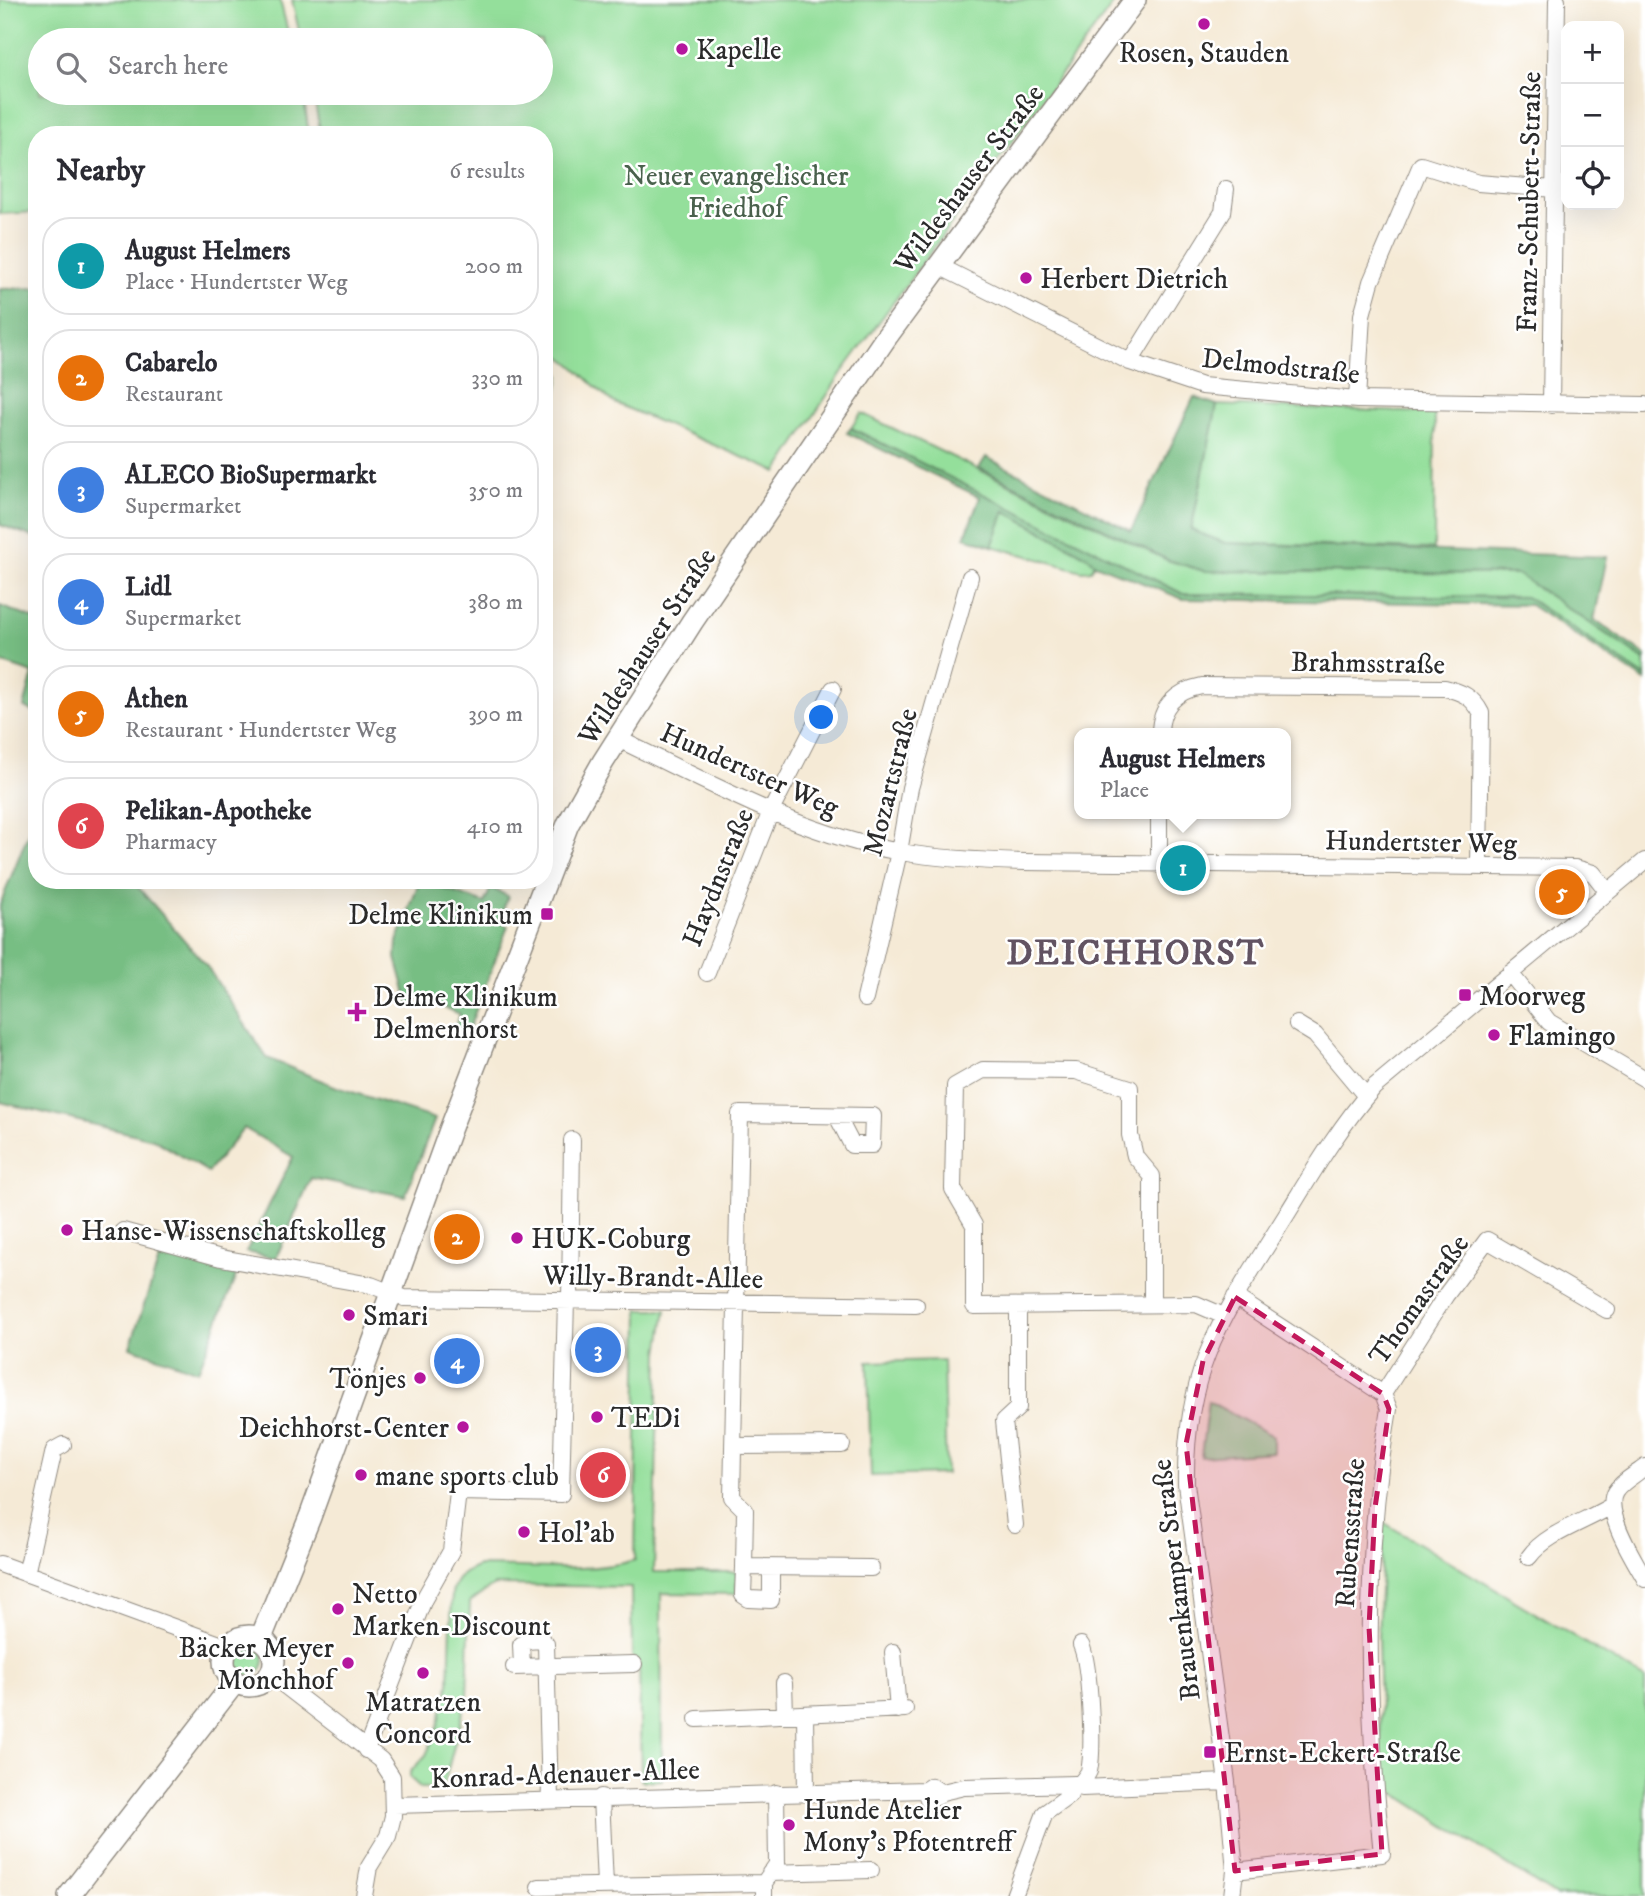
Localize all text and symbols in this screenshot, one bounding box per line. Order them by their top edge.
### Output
marker: Rosen, Stauden [1196,16,1212,32]
map controls [1561,21,1624,210]
button: + [1561,21,1624,84]
search box [28,28,553,105]
place label: Kapelle [696,33,782,68]
place label: Rosen, Stauden [1119,36,1290,71]
marker: Kapelle [674,41,690,57]
icon: search [52,48,90,86]
text: Search here [108,50,228,83]
street label: Franz-Schubert-Straße [1510,71,1549,333]
street label: Wildeshauser Straße [886,77,1052,281]
button: − [1561,84,1624,147]
button: locate [1561,147,1624,210]
text: Nearby [56,153,145,190]
text: 6 results [449,157,525,186]
park label: Neuer evangelischer Friedhof [624,159,849,226]
text: August Helmers [125,235,291,268]
text: 1 [77,252,85,281]
text: 200 m [465,252,523,281]
place label: Herbert Dietrich [1040,262,1229,297]
text: Place · Hundertster Weg [125,268,347,297]
marker: Herbert Dietrich [1018,270,1034,286]
street label: Delmodstraße [1200,341,1362,392]
text: Cabarelo [125,347,217,380]
text: 2 [75,364,87,393]
text: 330 m [471,364,523,393]
text: Restaurant [125,380,223,409]
text: ALECO BioSupermarkt [125,459,377,492]
text: 3 [77,476,85,505]
text: 350 m [468,476,523,505]
text: Supermarket [125,492,241,521]
street label: Wildeshauser Straße [570,542,724,753]
text: Lidl [125,571,171,604]
text: 4 [74,588,88,617]
text: 380 m [468,588,523,617]
text: Supermarket [125,604,241,633]
street label: Brahmsstraße [1291,645,1445,682]
text: Athen [125,683,188,716]
text: 5 [75,700,87,729]
text: 390 m [468,700,523,729]
your location [804,700,838,734]
street label: Mozartstraße [855,705,926,860]
street label: Hundertster Weg [655,715,845,826]
text: Restaurant · Hundertster Weg [125,716,396,745]
popup [1074,728,1291,819]
text: August Helmers [1100,743,1265,776]
text: Place [1100,776,1149,805]
text: Pelikan-Apotheke [125,795,311,828]
street label: Haydnstraße [675,803,762,952]
text: 6 [75,812,87,841]
text: 410 m [467,812,523,841]
street label: Hundertster Weg [1325,823,1518,862]
text: Pharmacy [125,828,217,857]
pin: 1 [1160,842,1206,894]
pin: 5 [1539,866,1585,918]
place label: Delme Klinikum [348,898,533,933]
marker: Delme Klinikum [539,906,555,922]
district label: DEICHHORST [1007,932,1265,976]
place label: Moorweg [1479,979,1585,1014]
place label: Delme Klinikum Delmenhorst [373,980,558,1047]
marker: Moorweg [1457,987,1473,1003]
marker: Delme Klinikum Delmenhorst [347,1002,367,1022]
place label: Flamingo [1508,1019,1616,1054]
marker: Flamingo [1486,1027,1502,1043]
pin: 2 [434,1211,480,1263]
place label: Hanse-Wissenschaftskolleg [81,1214,386,1249]
marker: Hanse-Wissenschaftskolleg [59,1222,75,1238]
place label: HUK-Coburg [531,1222,691,1257]
street label: Thomastraße [1361,1228,1477,1372]
marker: HUK-Coburg [509,1230,525,1246]
street label: Willy-Brandt-Allee [541,1258,763,1297]
place label: Smari [363,1299,428,1334]
marker: Smari [341,1307,357,1323]
pin: 3 [575,1324,621,1376]
pin: 4 [434,1335,480,1387]
place label: Tönjes [329,1362,406,1397]
marker: Tönjes [412,1370,428,1386]
place label: TEDi [611,1401,680,1436]
marker: TEDi [589,1409,605,1425]
place label: Deichhorst-Center [239,1411,450,1446]
marker: Deichhorst-Center [455,1419,471,1435]
pin: 6 [580,1449,626,1501]
street label: Brauenkamper Straße [1144,1457,1209,1703]
street label: Rubensstraße [1328,1457,1373,1609]
place label: mane sports club [375,1459,559,1494]
marker: mane sports club [353,1467,369,1483]
place label: Hol'ab [538,1516,615,1551]
marker: Hol'ab [516,1524,532,1540]
place label: Netto Marken-Discount [352,1577,551,1644]
marker: Netto Marken-Discount [330,1601,346,1617]
place label: Bäcker Meyer Mönchhof [179,1631,338,1698]
marker: Bäcker Meyer Mönchhof [340,1655,356,1671]
marker: Matratzen Concord [415,1665,431,1681]
place label: Matratzen Concord [365,1685,481,1752]
place label: Ernst-Eckert-Straße [1224,1736,1461,1771]
marker: Ernst-Eckert-Straße [1202,1744,1218,1760]
street label: Konrad-Adenauer-Allee [430,1752,700,1797]
place label: Hunde Atelier Mony's Pfotentreff [803,1793,1017,1860]
marker: Hunde Atelier Mony's Pfotentreff [781,1817,797,1833]

